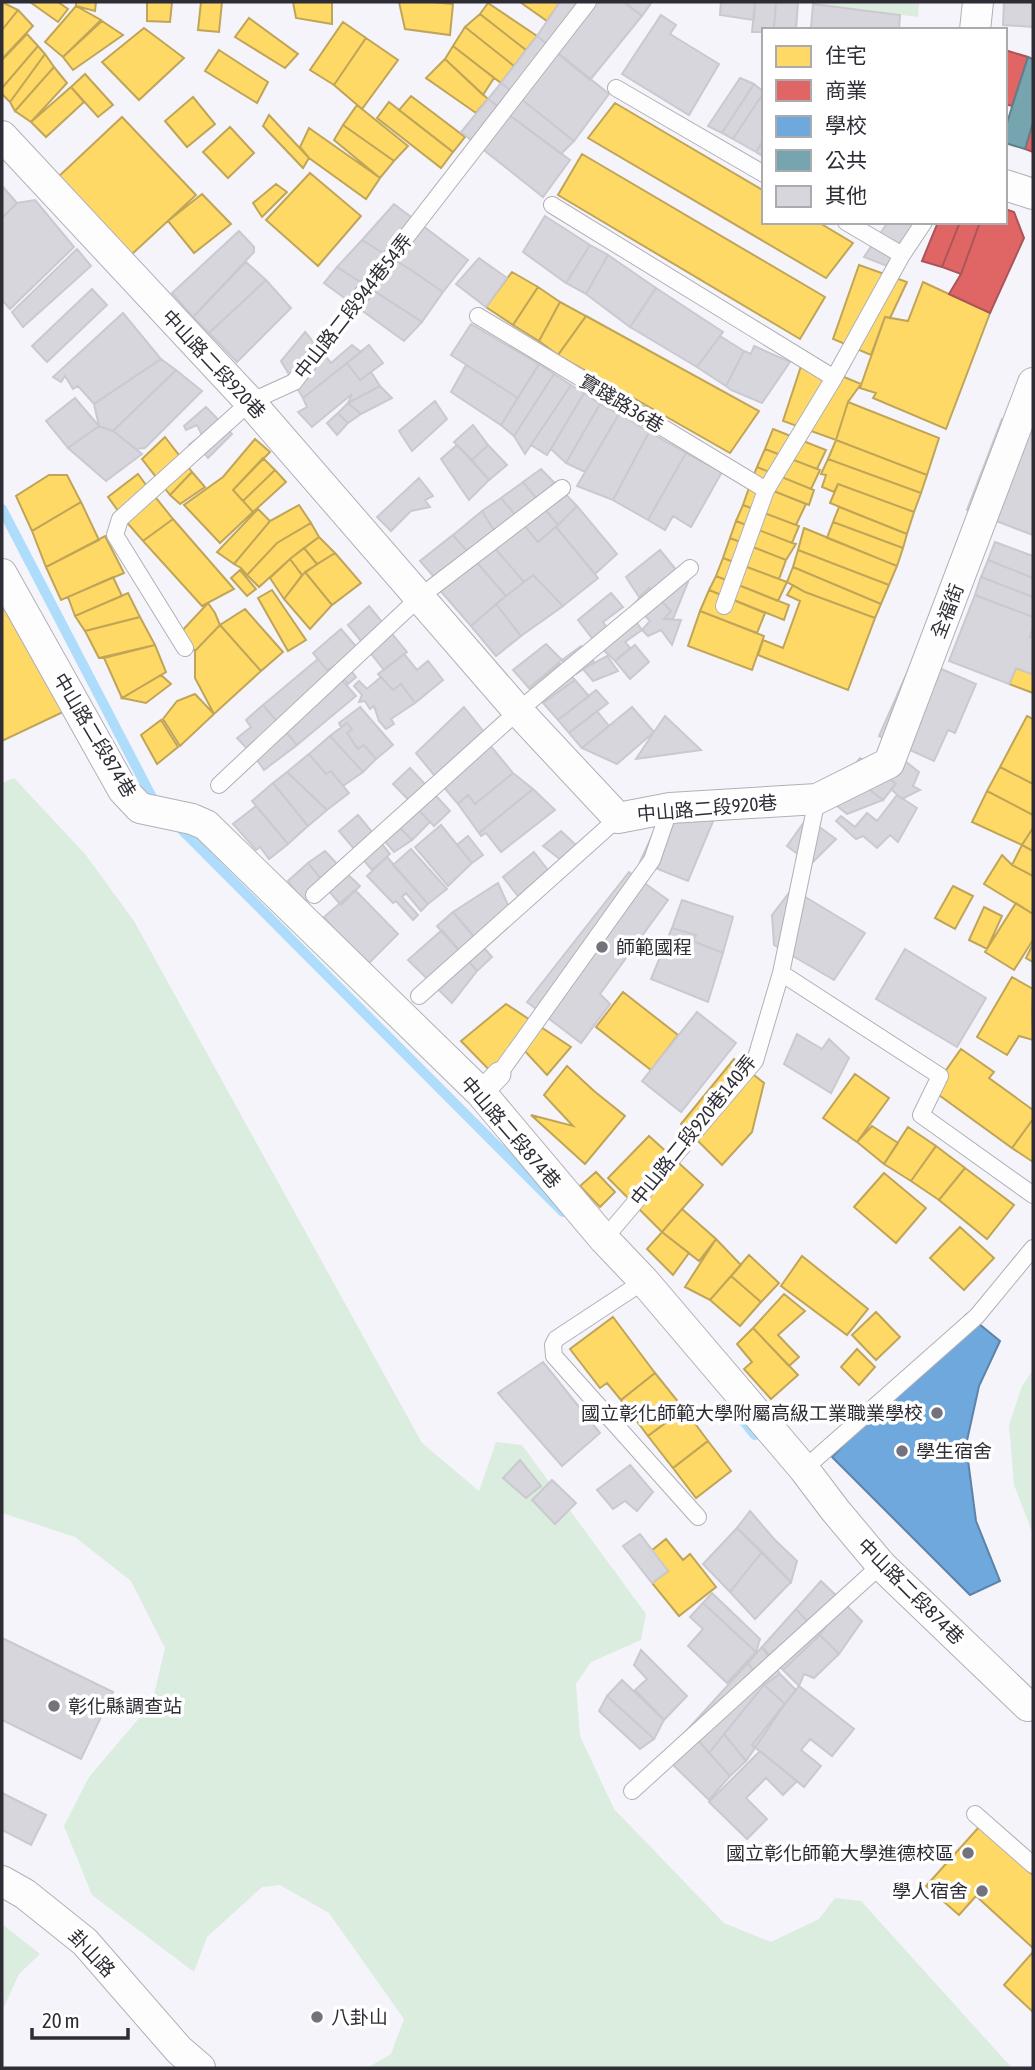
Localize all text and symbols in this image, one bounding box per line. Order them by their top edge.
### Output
legend [762,28,1007,224]
text: 住宅 [825,43,867,67]
text: 商業 [825,78,867,102]
text: 學校 [825,113,867,137]
text: 公共 [825,148,867,172]
text: 其他 [825,183,867,207]
street label: 中山路二段944巷54弄 [290,229,416,383]
street label: 中山路二段920巷 [158,305,270,423]
street label: 實踐路36巷 [576,369,668,437]
street label: 全福街 [927,580,967,642]
street label: 中山路二段874巷 [49,669,141,801]
street label: 中山路二段920巷 [636,791,778,825]
place label: 師範國程 [616,936,692,958]
marker: 師範國程 [594,939,610,955]
street label: 中山路二段920巷140弄 [626,1051,760,1209]
street label: 中山路二段874巷 [457,1072,565,1192]
place label: 國立彰化師範大學附屬高級工業職業學校 [581,1402,923,1424]
marker: 國立彰化師範大學附屬高級工業職業學校 [929,1405,945,1421]
place label: 學生宿舍 [916,1440,992,1462]
marker: 學生宿舍 [894,1443,910,1459]
street label: 中山路二段874巷 [853,1533,969,1649]
place label: 彰化縣調查站 [68,1695,182,1717]
marker: 彰化縣調查站 [46,1698,62,1714]
place label: 國立彰化師範大學進德校區 [726,1842,954,1864]
marker: 國立彰化師範大學進德校區 [960,1845,976,1861]
place label: 學人宿舍 [892,1880,968,1902]
marker: 學人宿舍 [974,1883,990,1899]
street label: 卦山路 [64,1925,120,1981]
scale bar [32,1996,128,2040]
place label: 八卦山 [331,2006,388,2028]
text: 20 m [42,2008,80,2032]
marker: 八卦山 [309,2009,325,2025]

